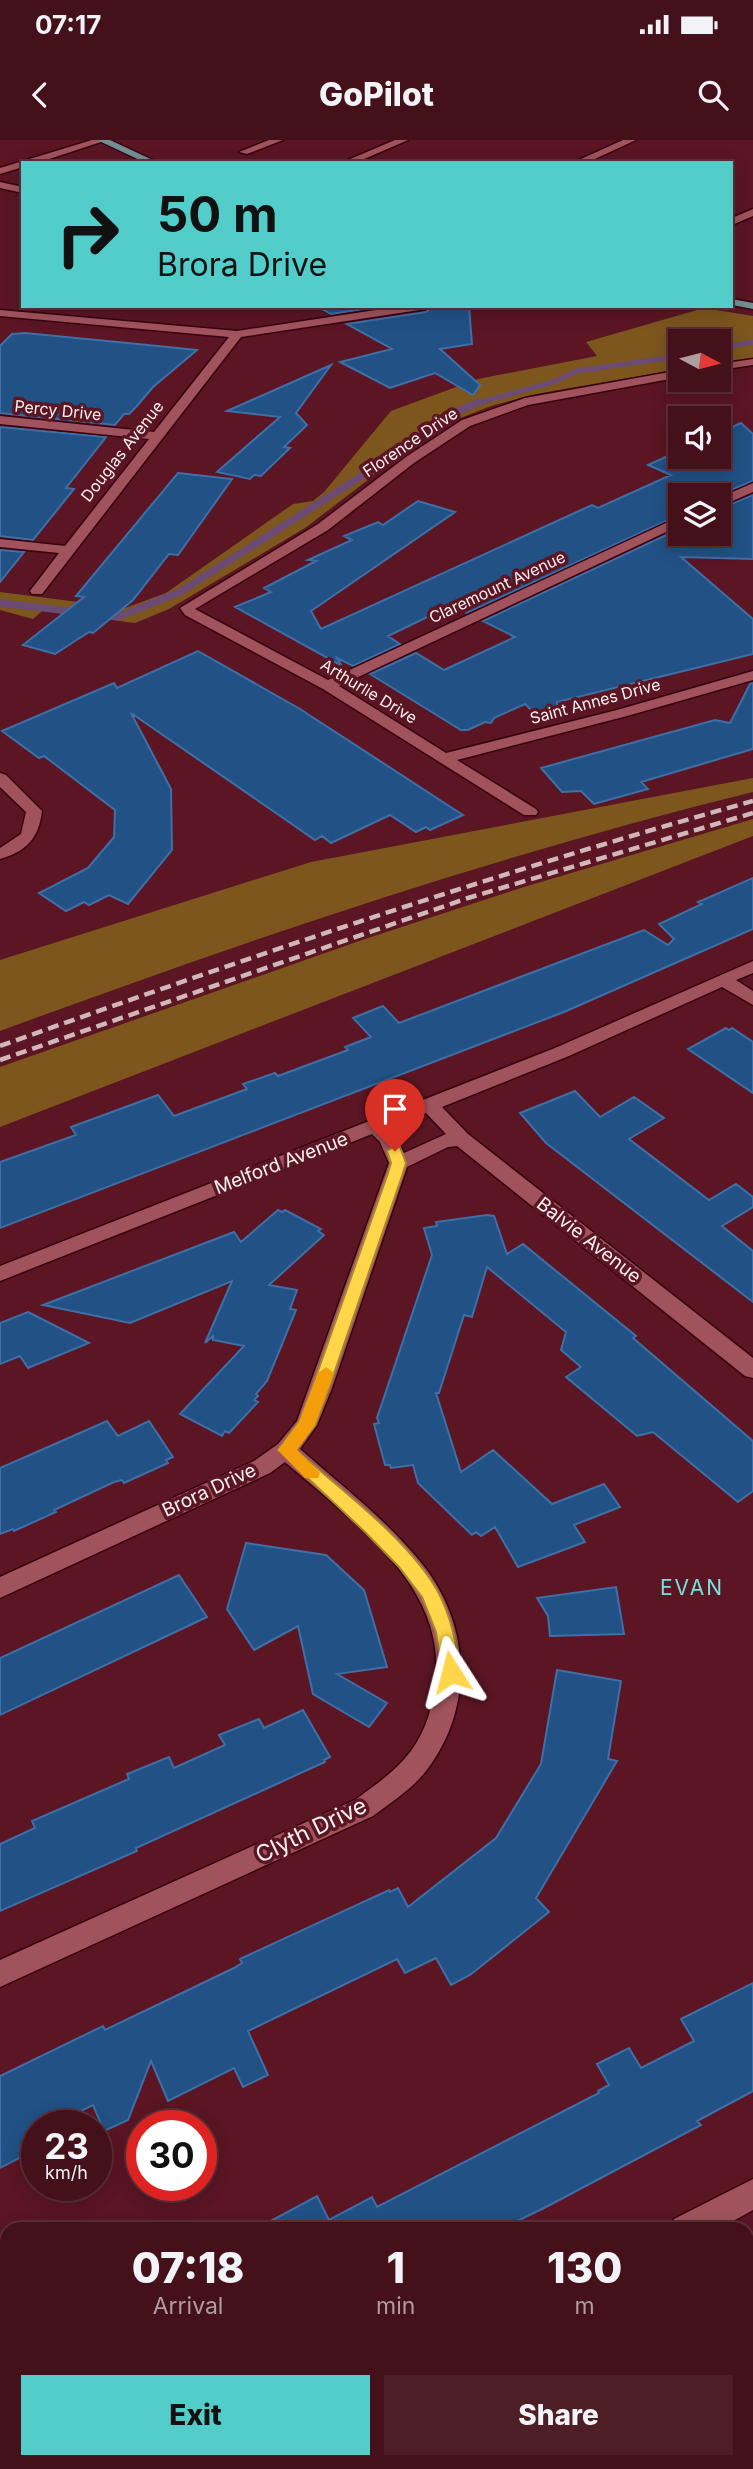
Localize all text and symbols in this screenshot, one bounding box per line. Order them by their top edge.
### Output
text: 07:17 [35,9,101,40]
text: GoPilot [319,75,434,114]
icon: back [21,76,59,114]
icon: search [694,76,732,114]
text: 50 m [157,185,278,244]
icon: right [42,189,133,280]
text: Brora Drive [157,245,327,284]
north arrow [668,329,732,392]
map controls [668,329,731,546]
street label: Percy Drive [14,395,102,425]
street label: Douglas Avenue [76,397,168,505]
street label: Florence Drive [359,403,461,481]
button: sound [668,406,731,469]
button: layers [668,483,731,546]
street label: Claremount Avenue [426,547,568,627]
street label: Arthurlie Drive [317,654,421,728]
street label: Saint Annes Drive [528,674,662,728]
pin [365,1079,425,1151]
icon: arrive [376,1090,414,1128]
street label: Melford Avenue [211,1127,351,1199]
street label: Balvie Avenue [532,1192,646,1288]
street label: Brora Drive [158,1458,260,1522]
district label: EVAN [660,1575,724,1600]
position arrow [414,1635,488,1709]
street label: Clyth Drive [251,1791,371,1869]
speed limit sign: 30 [126,2110,217,2201]
text: 23 [44,2125,89,2167]
text: km/h [45,2162,88,2183]
text: 07:18 [132,2242,244,2293]
text: 1 [386,2242,405,2293]
text: 130 [547,2242,622,2293]
text: Arrival [153,2292,223,2320]
text: min [376,2292,415,2320]
text: m [575,2292,595,2320]
button: Exit [21,2375,370,2455]
button: Share [384,2375,733,2455]

